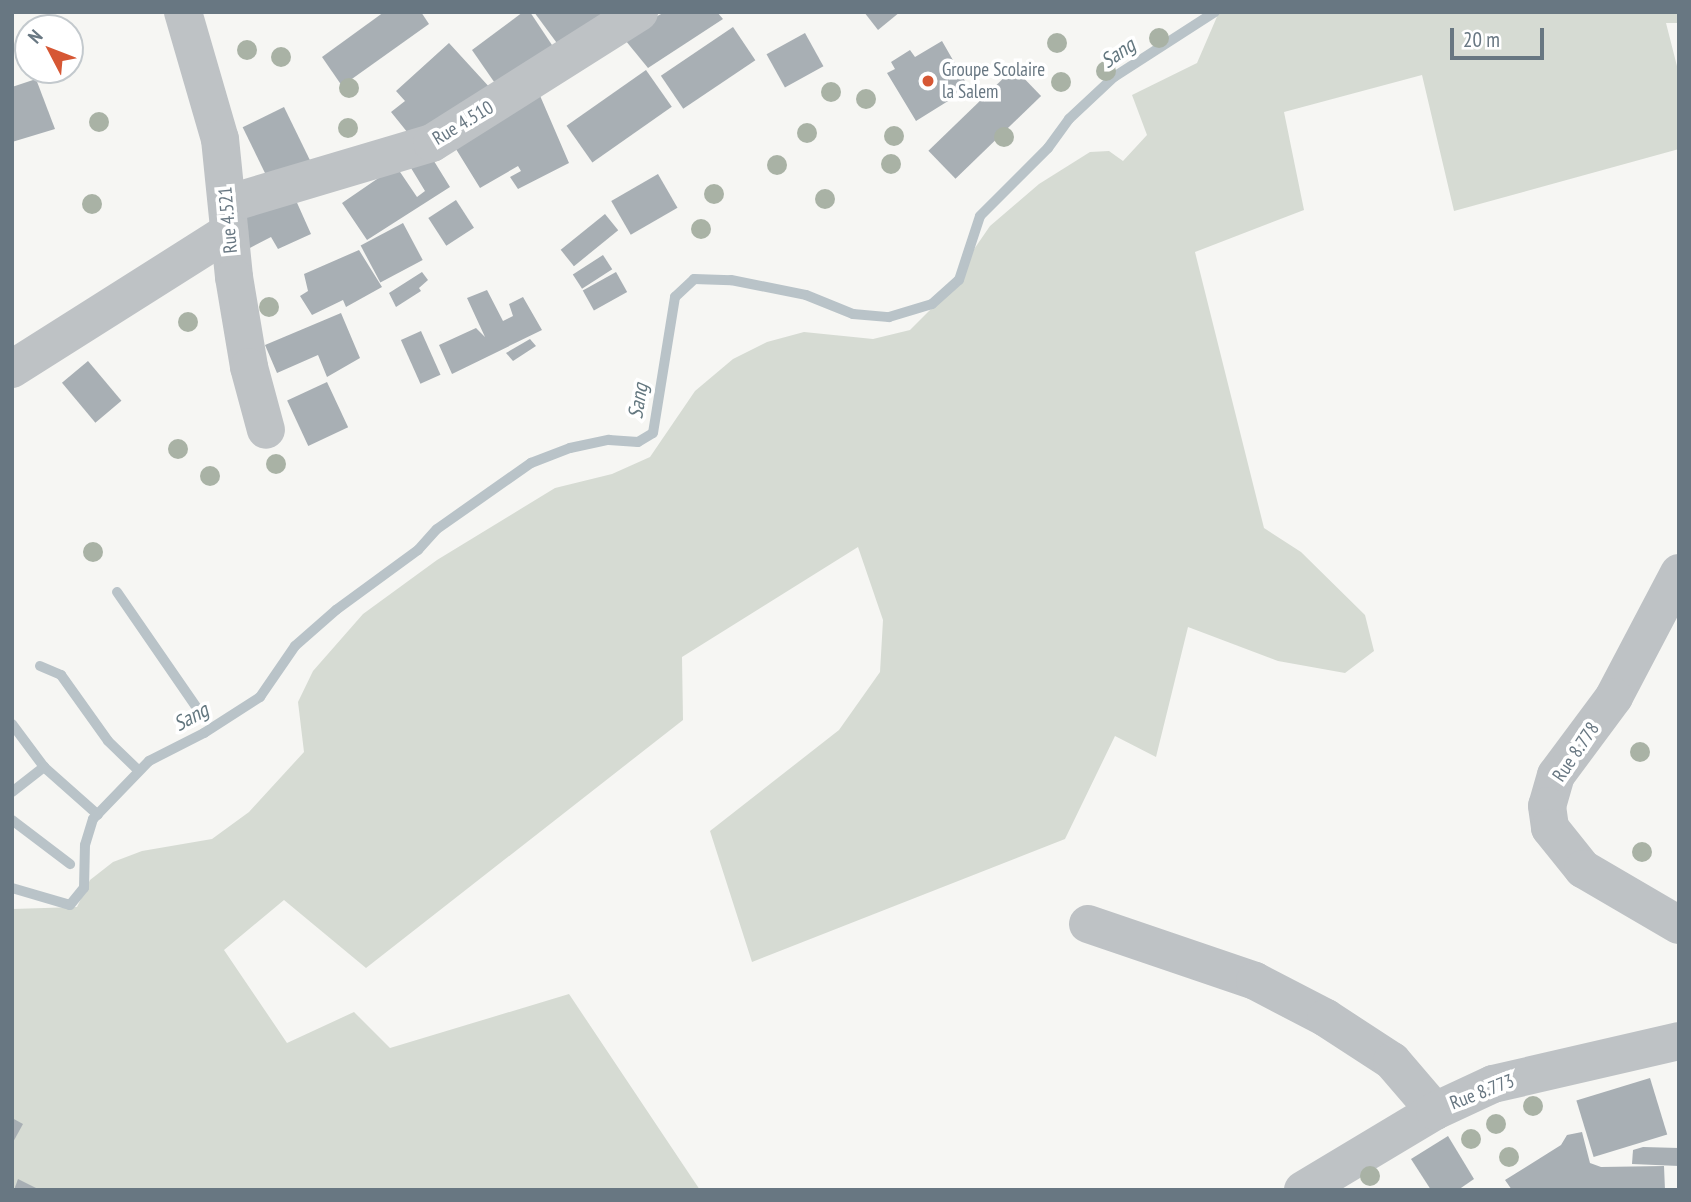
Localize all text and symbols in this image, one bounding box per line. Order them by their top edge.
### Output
north arrow [14,14,84,84]
scale bar [1453,14,1548,58]
text: N [23,24,47,48]
text: 20 m [1463,26,1500,53]
water label: Sang [1096,32,1140,74]
place label: Groupe Scolaire la Salem [942,59,1045,103]
marker: Groupe Scolaire la Salem [920,73,936,89]
street label: Rue 4.510 [428,96,498,150]
street label: Rue 4.521 [214,186,242,254]
water label: Sang [623,381,653,421]
water label: Sang [169,697,213,737]
street label: Rue 8.778 [1548,718,1604,786]
street label: Rue 8.773 [1447,1069,1517,1115]

